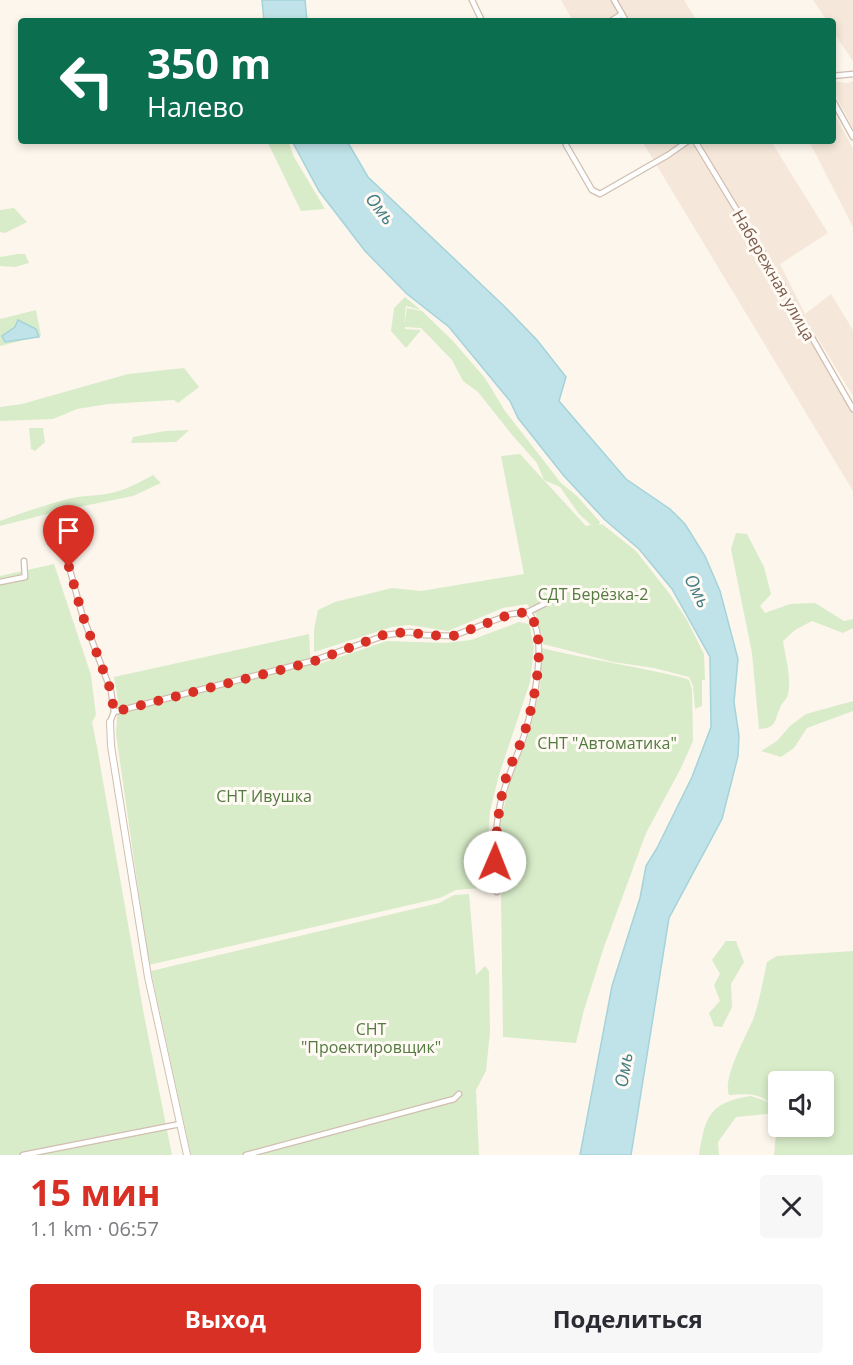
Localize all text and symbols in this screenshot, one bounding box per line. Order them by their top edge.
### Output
text: 350 m [147,34,271,91]
icon: left [48,42,126,120]
text: Налево [147,88,244,125]
water label: Омь [361,187,401,229]
street label: Набережная улица [727,205,821,345]
pin [43,505,94,567]
icon: arrive [52,514,85,547]
water label: Омь [679,570,716,611]
park label: СДТ Берёзка-2 [538,583,648,605]
park label: СНТ "Автоматика" [537,732,677,754]
park label: СНТ Ивушка [216,785,312,807]
position arrow [463,830,527,894]
park label: СНТ "Проектировщик" [301,1018,441,1058]
water label: Омь [608,1051,638,1089]
map controls [768,1071,834,1137]
button: sound [768,1071,834,1137]
text: 15 мин [30,1168,161,1217]
button: close [760,1175,823,1238]
text: 1.1 km · 06:57 [30,1215,159,1242]
button: Выход [30,1284,421,1353]
button: Поделиться [433,1284,823,1353]

